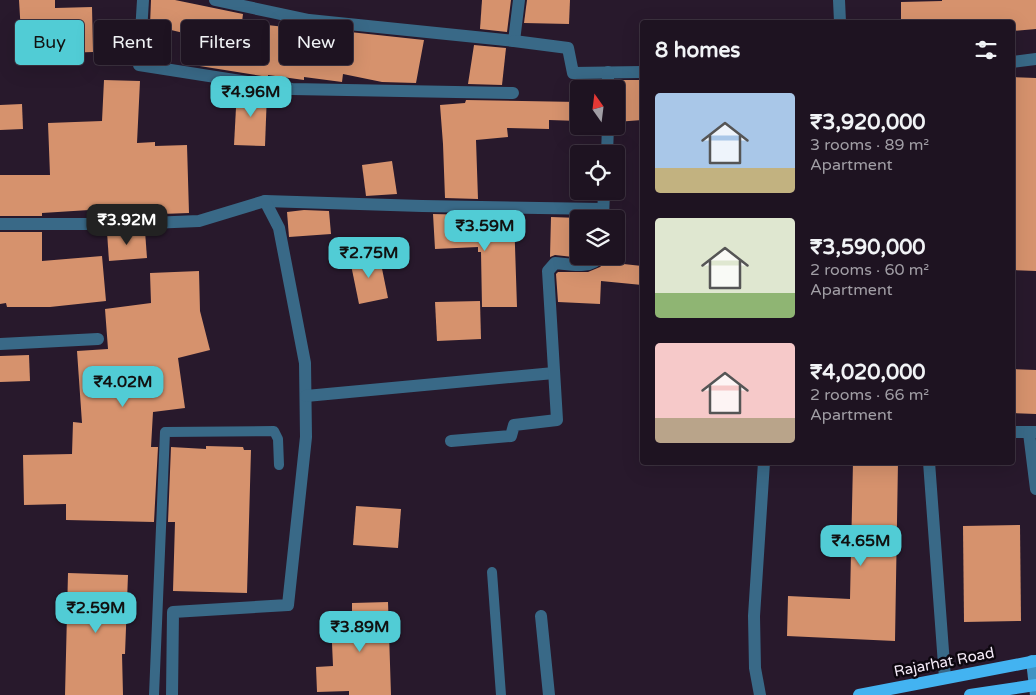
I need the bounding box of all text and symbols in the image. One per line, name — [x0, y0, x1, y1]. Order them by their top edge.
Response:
chip: Buy — [15, 20, 84, 65]
chip: Rent — [94, 20, 171, 65]
chip: Filters — [181, 20, 269, 65]
chip: New — [279, 20, 353, 65]
icon: filters — [972, 36, 1000, 64]
text: 8 homes — [655, 38, 740, 63]
pin: ₹4.96M — [210, 76, 292, 118]
north arrow — [570, 80, 625, 135]
map controls — [570, 80, 625, 265]
text: ₹4.96M — [221, 82, 281, 102]
text: ₹3,920,000 — [810, 110, 926, 135]
icon: home — [695, 113, 755, 173]
text: 3 rooms · 89 m² — [810, 135, 929, 155]
button: locate — [570, 145, 625, 200]
text: Apartment — [810, 155, 893, 175]
pin: ₹3.92M — [86, 204, 168, 246]
text: ₹3.92M — [97, 210, 157, 230]
pin: ₹3.59M — [444, 210, 526, 252]
button: layers — [570, 210, 625, 265]
text: ₹3.59M — [455, 216, 515, 236]
text: ₹3,590,000 — [810, 235, 926, 260]
pin: ₹2.75M — [328, 236, 410, 279]
icon: home — [695, 238, 755, 298]
text: ₹2.75M — [340, 243, 398, 263]
text: 2 rooms · 60 m² — [810, 260, 929, 280]
text: Apartment — [810, 280, 893, 300]
text: ₹4,020,000 — [810, 360, 926, 385]
icon: home — [695, 363, 755, 423]
pin: ₹4.02M — [82, 366, 164, 408]
text: ₹4.02M — [93, 372, 153, 392]
text: 2 rooms · 66 m² — [810, 385, 929, 405]
text: Apartment — [810, 405, 893, 425]
pin: ₹4.65M — [820, 524, 902, 567]
text: ₹4.65M — [831, 531, 891, 551]
pin: ₹2.59M — [55, 592, 137, 634]
text: ₹2.59M — [66, 598, 126, 618]
pin: ₹3.89M — [319, 610, 401, 653]
text: ₹3.89M — [330, 617, 390, 637]
street label: Rajarhat Road — [892, 643, 996, 681]

